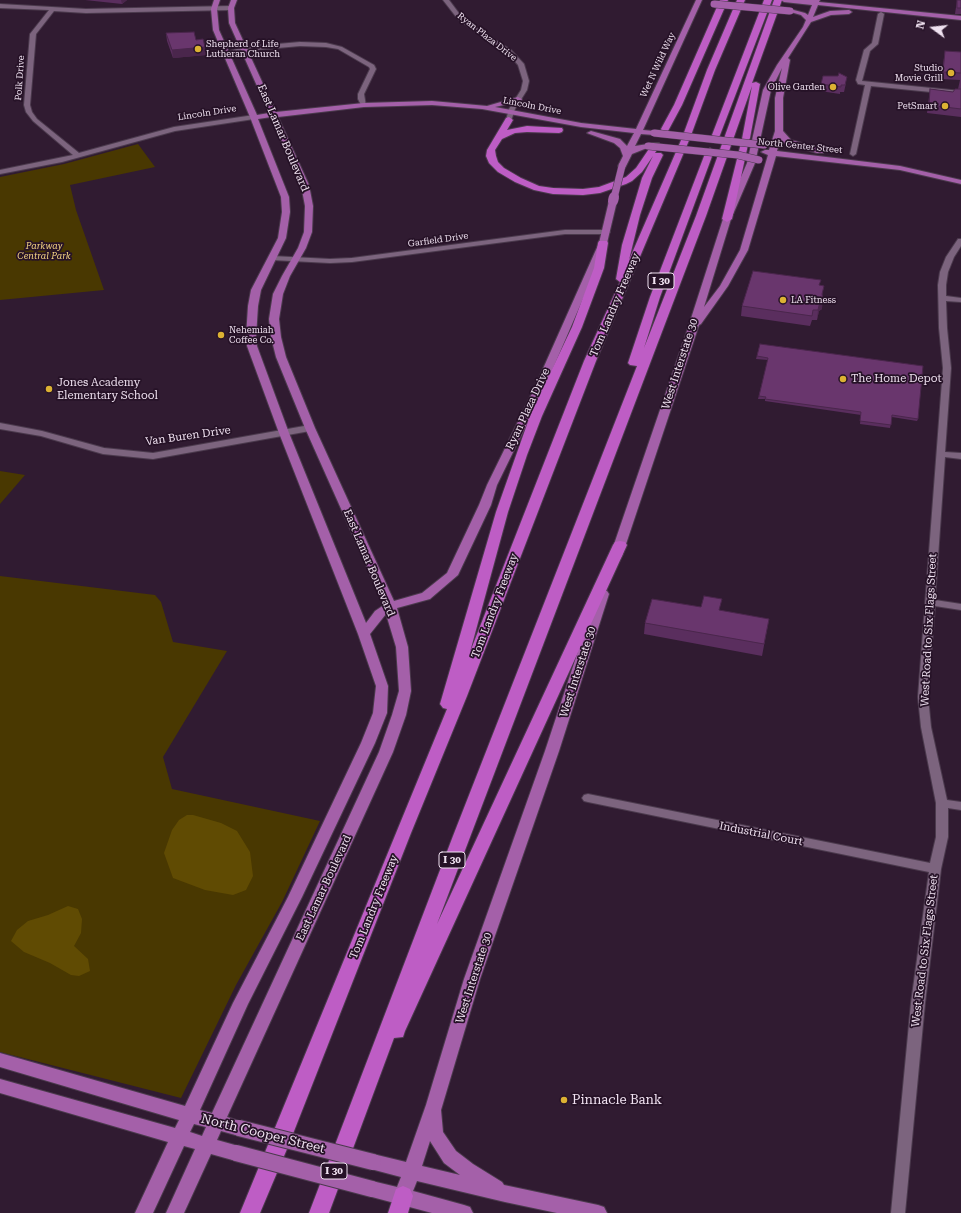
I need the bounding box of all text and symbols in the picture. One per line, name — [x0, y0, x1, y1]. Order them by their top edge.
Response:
north arrow — [913, 8, 953, 48]
street label: Ryan Plaza Drive — [455, 10, 519, 64]
text: N — [914, 19, 928, 31]
street label: Wet N Wild Way — [638, 31, 678, 99]
place label: Shepherd of Life Lutheran Church — [206, 39, 280, 60]
marker: Shepherd of Life Lutheran Church — [193, 44, 203, 54]
street label: Polk Drive — [13, 55, 27, 101]
place label: Studio Movie Grill — [895, 63, 943, 84]
marker: Studio Movie Grill — [946, 68, 956, 78]
street label: East Lamar Boulevard — [254, 82, 312, 194]
place label: Olive Garden — [768, 82, 825, 92]
marker: Olive Garden — [828, 82, 838, 92]
street label: Lincoln Drive — [502, 95, 562, 117]
place label: PetSmart — [897, 101, 937, 111]
marker: PetSmart — [940, 101, 950, 111]
street label: Lincoln Drive — [177, 103, 237, 123]
street label: North Center Street — [757, 136, 843, 156]
street label: Garfield Drive — [407, 230, 469, 250]
park label: Parkway Central Park — [17, 241, 71, 262]
street label: Tom Landry Freeway — [587, 251, 643, 359]
road number: I 30 — [648, 273, 674, 289]
marker: LA Fitness — [778, 295, 788, 305]
place label: LA Fitness — [791, 295, 836, 305]
street label: West Interstate 30 — [659, 317, 701, 411]
place label: Nehemiah Coffee Co. — [229, 325, 274, 346]
marker: Nehemiah Coffee Co. — [216, 330, 226, 340]
street label: Ryan Plaza Drive — [503, 366, 553, 452]
place label: The Home Depot — [851, 372, 942, 386]
marker: The Home Depot — [838, 374, 848, 384]
place label: Jones Academy Elementary School — [57, 376, 158, 402]
marker: Jones Academy Elementary School — [44, 384, 54, 394]
street label: Van Buren Drive — [145, 423, 231, 449]
street label: East Lamar Boulevard — [340, 507, 398, 619]
street label: Tom Landry Freeway — [469, 552, 521, 660]
street label: West Road to Six Flags Street — [918, 553, 940, 707]
street label: West Interstate 30 — [557, 625, 599, 719]
street label: Industrial Court — [718, 819, 804, 849]
street label: East Lamar Boulevard — [294, 833, 354, 943]
road number: I 30 — [439, 852, 465, 868]
street label: Tom Landry Freeway — [347, 853, 401, 961]
street label: West Road to Six Flags Street — [909, 874, 941, 1028]
street label: West Interstate 30 — [453, 931, 495, 1025]
place label: Pinnacle Bank — [572, 1092, 662, 1108]
marker: Pinnacle Bank — [559, 1095, 569, 1105]
street label: North Cooper Street — [199, 1111, 327, 1157]
road number: I 30 — [321, 1163, 347, 1179]

